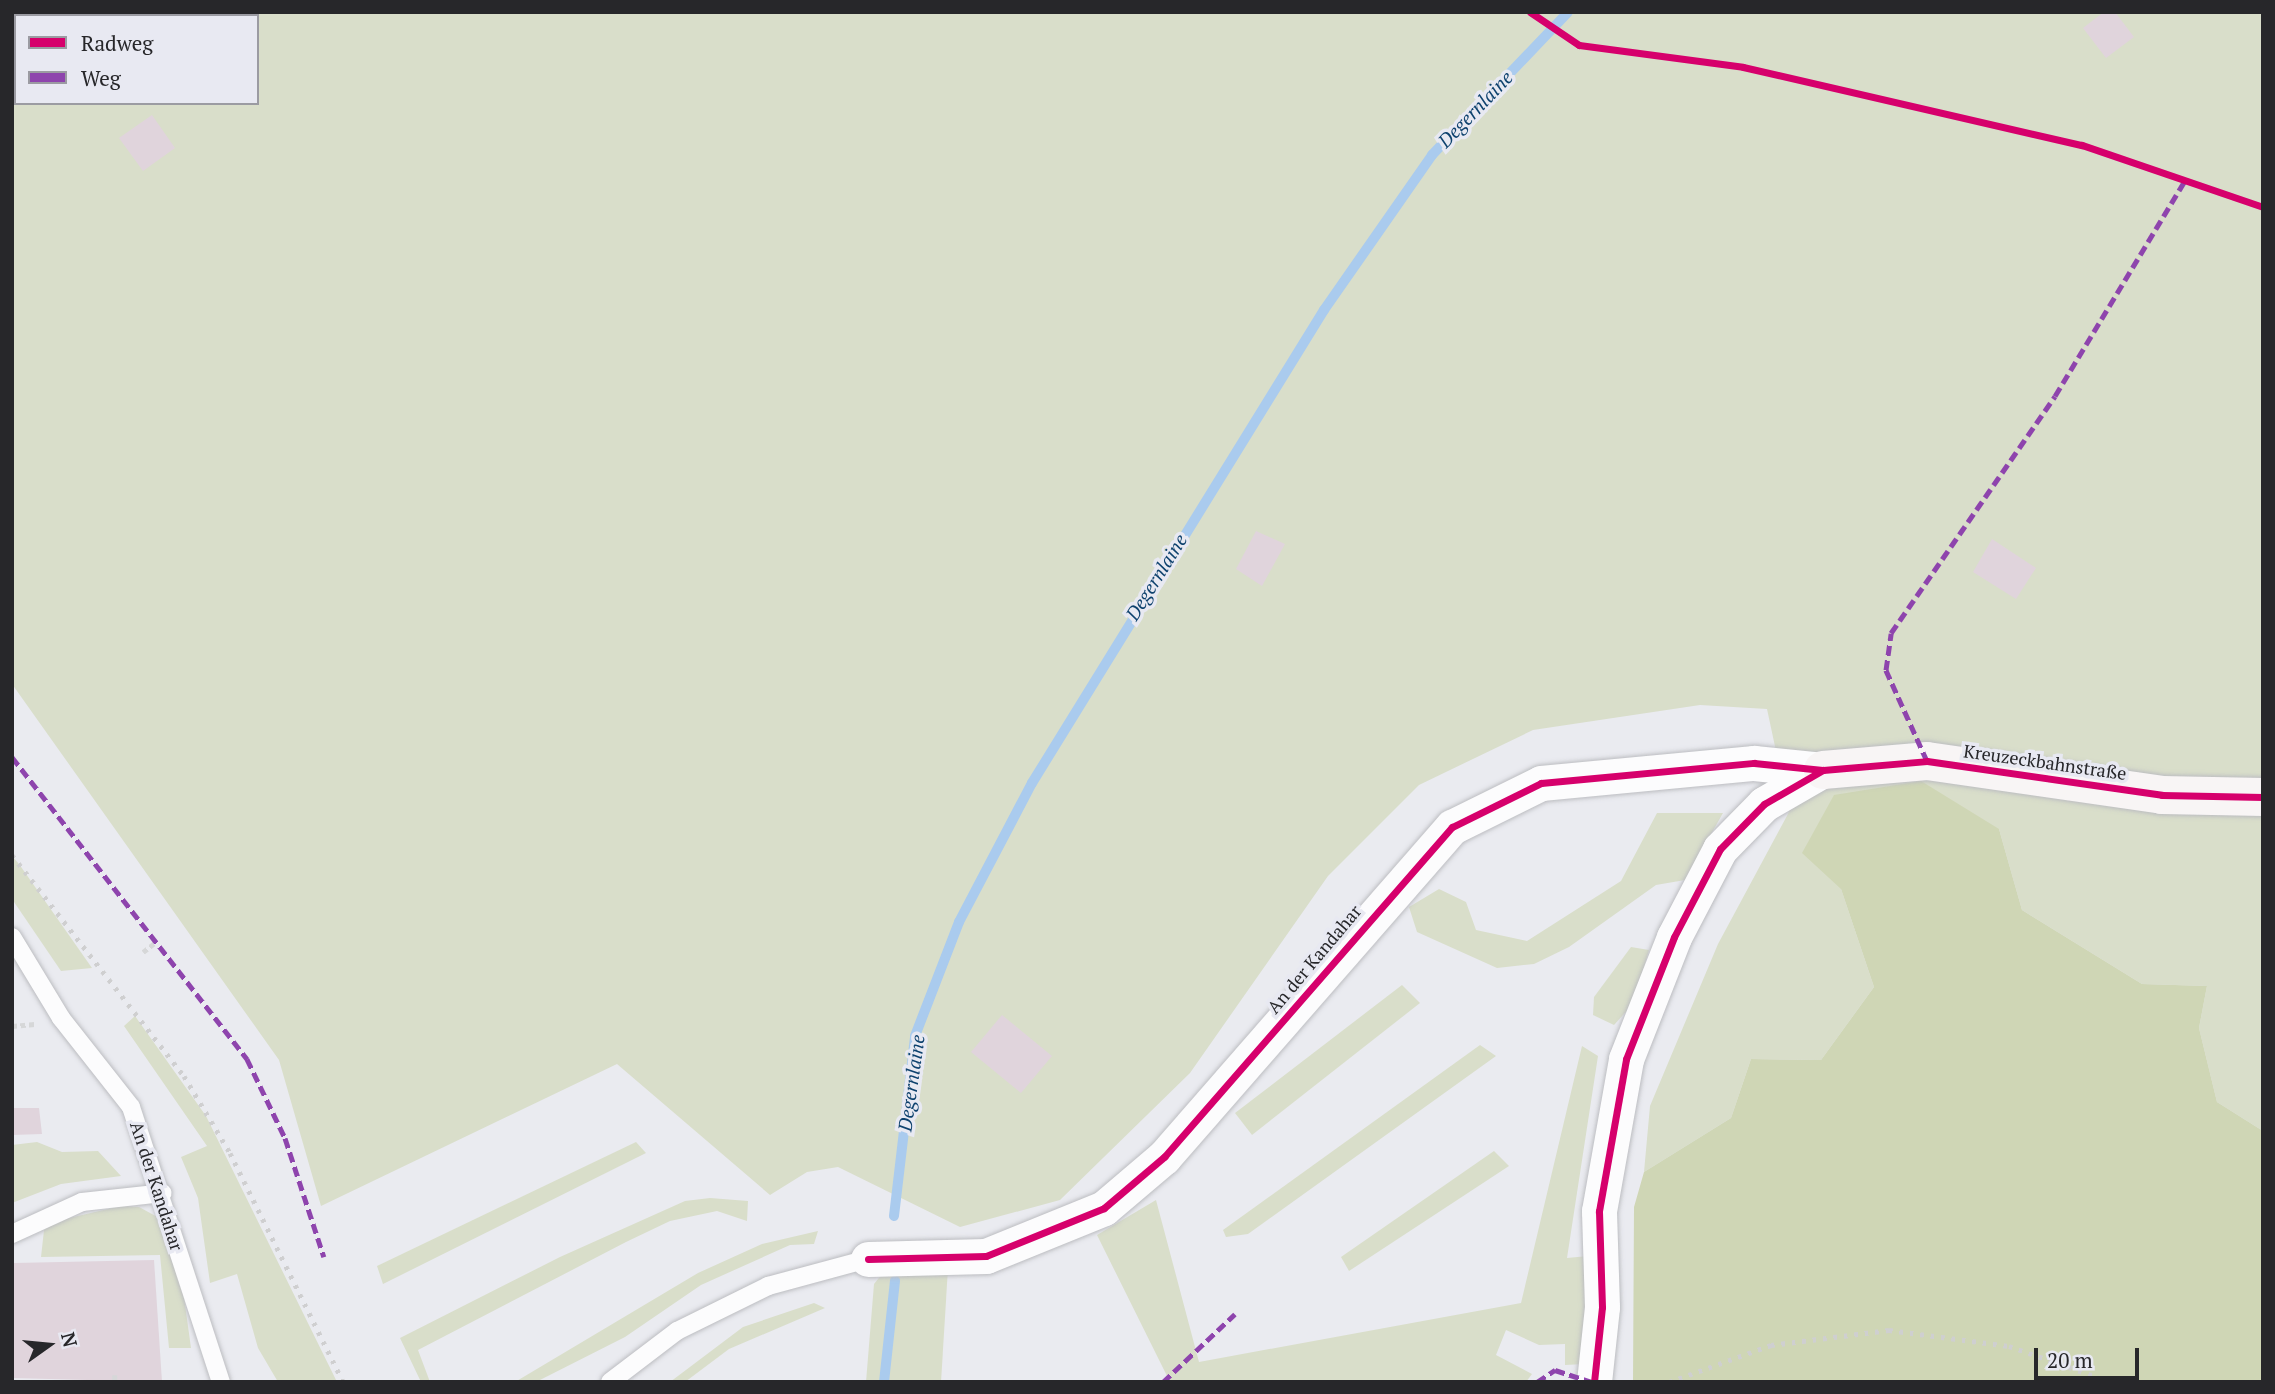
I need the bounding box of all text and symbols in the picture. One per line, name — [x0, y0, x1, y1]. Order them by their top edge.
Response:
legend — [14, 14, 259, 105]
text: Radweg — [81, 29, 153, 57]
text: Weg — [81, 64, 121, 92]
water label: Degernlaine — [1433, 66, 1517, 152]
water label: Degernlaine — [1121, 530, 1191, 624]
street label: Kreuzeckbahnstraße — [1962, 740, 2128, 784]
street label: An der Kandahar — [1262, 900, 1366, 1018]
water label: Degernlaine — [893, 1033, 929, 1133]
street label: An der Kandahar — [126, 1119, 188, 1253]
north arrow — [14, 1310, 84, 1380]
text: N — [56, 1329, 84, 1350]
scale bar — [2037, 1334, 2142, 1378]
text: 20 m — [2047, 1346, 2093, 1374]

